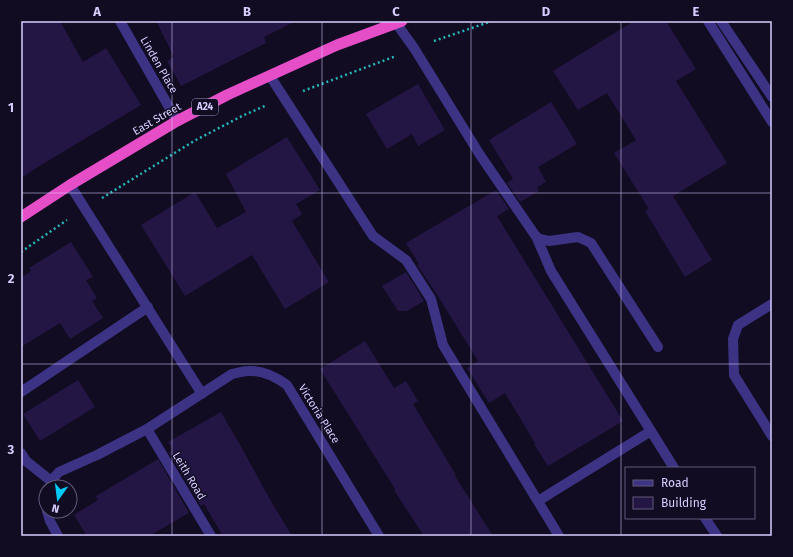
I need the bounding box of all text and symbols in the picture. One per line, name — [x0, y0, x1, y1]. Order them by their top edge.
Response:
text: A — [92, 4, 101, 19]
text: B — [243, 4, 251, 19]
text: C — [392, 4, 400, 19]
text: D — [542, 4, 551, 19]
text: E — [693, 4, 700, 19]
street label: Linden Place — [138, 34, 180, 96]
road number: A24 — [192, 99, 218, 115]
text: 1 — [8, 100, 14, 115]
street label: East Street — [131, 100, 183, 138]
text: 2 — [8, 271, 15, 286]
street label: Victoria Place — [296, 382, 342, 446]
text: 3 — [7, 442, 15, 457]
street label: Leith Road — [170, 450, 208, 502]
legend — [625, 467, 755, 519]
text: Road — [661, 476, 689, 490]
north arrow — [38, 479, 78, 519]
text: Building — [661, 496, 707, 510]
text: N — [51, 501, 61, 515]

